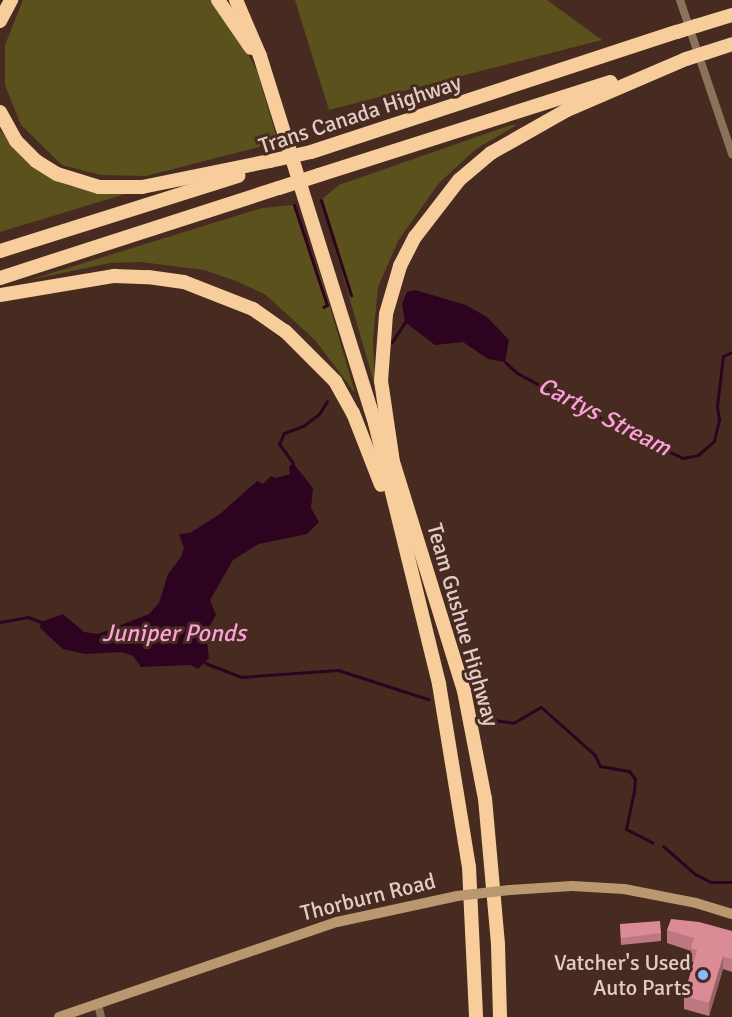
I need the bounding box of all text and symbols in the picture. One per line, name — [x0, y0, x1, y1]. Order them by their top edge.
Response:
street label: Trans Canada Highway — [255, 69, 465, 159]
water label: Cartys Stream — [533, 371, 675, 463]
street label: Team Gushue Highway — [421, 520, 505, 730]
water label: Juniper Ponds — [102, 620, 246, 648]
street label: Thorburn Road — [298, 867, 438, 927]
place label: Vatcher's Used Auto Parts — [554, 949, 691, 1000]
marker: Vatcher's Used Auto Parts — [696, 968, 710, 982]

